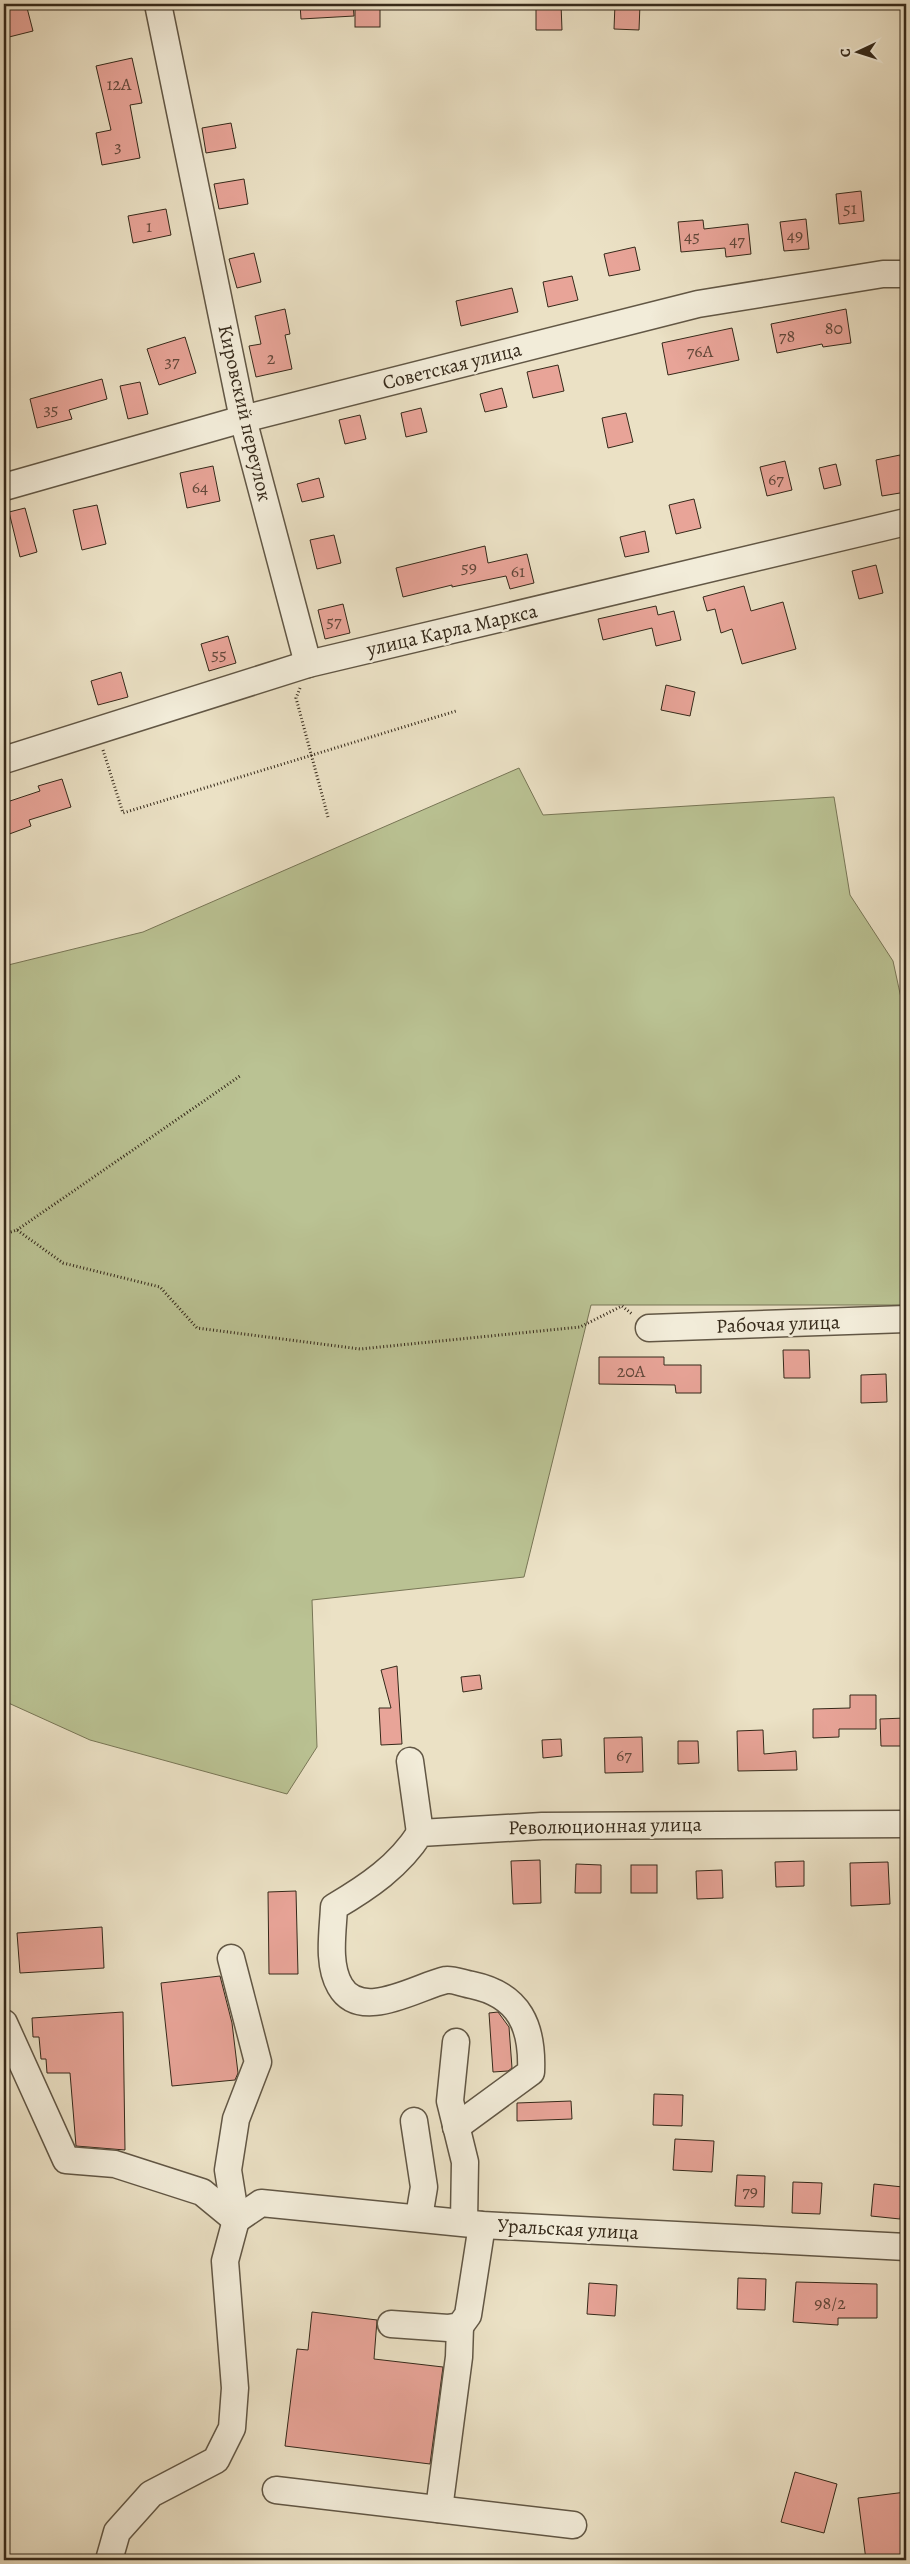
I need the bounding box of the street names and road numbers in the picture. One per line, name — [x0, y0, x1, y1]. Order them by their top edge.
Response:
street label: Кировский переулок — [212, 322, 278, 504]
street label: Советская улица — [380, 336, 525, 396]
street label: улица Карла Маркса — [363, 597, 541, 663]
street label: Рабочая улица — [716, 1308, 841, 1340]
street label: Революционная улица — [508, 1811, 703, 1841]
street label: Уральская улица — [497, 2212, 640, 2246]

